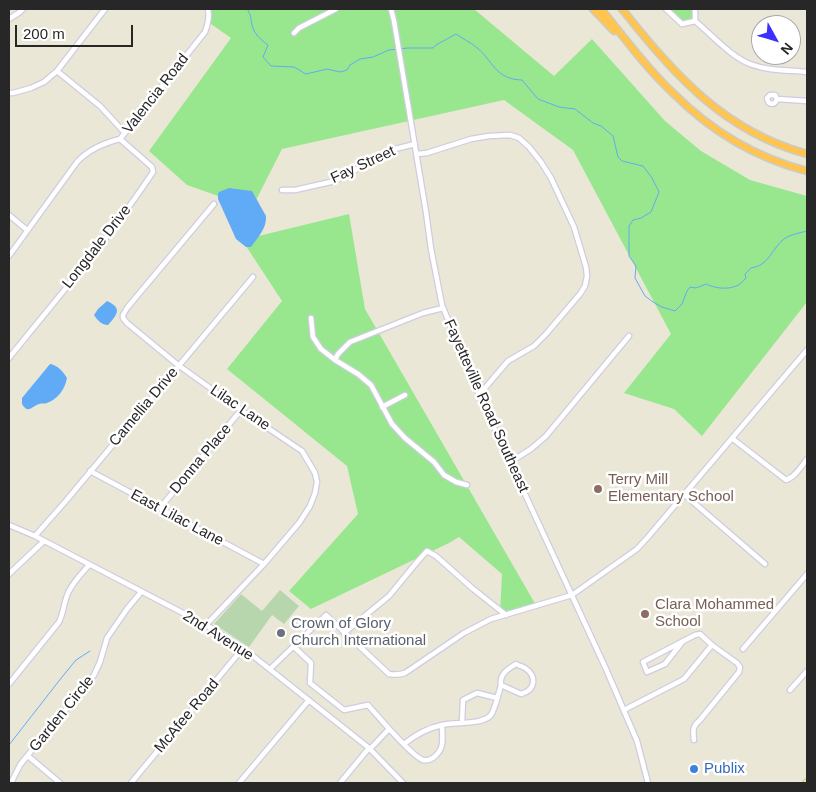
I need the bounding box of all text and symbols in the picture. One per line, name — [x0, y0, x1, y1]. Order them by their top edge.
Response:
scale bar — [18, 15, 135, 47]
north arrow — [751, 15, 801, 65]
text: 200 m — [23, 25, 65, 42]
text: N — [777, 40, 796, 58]
street label: Valencia Road — [119, 50, 193, 138]
street label: Fay Street — [328, 142, 398, 188]
street label: Longdale Drive — [59, 202, 135, 292]
street label: Fayetteville Road Southeast — [440, 317, 532, 495]
street label: Camellia Drive — [106, 364, 182, 450]
street label: Lilac Lane — [207, 381, 273, 435]
street label: Donna Place — [167, 420, 235, 498]
place label: Terry Mill Elementary School — [608, 471, 734, 506]
marker: Terry Mill Elementary School — [592, 483, 604, 495]
street label: East Lilac Lane — [127, 486, 227, 550]
place label: Clara Mohammed School — [655, 596, 774, 631]
street label: 2nd Avenue — [179, 607, 257, 665]
marker: Clara Mohammed School — [639, 608, 651, 620]
place label: Crown of Glory Church International — [291, 615, 426, 650]
marker: Crown of Glory Church International — [275, 627, 287, 639]
street label: Garden Circle — [26, 672, 98, 756]
street label: McAfee Road — [151, 675, 223, 757]
place label: Publix — [704, 760, 745, 778]
marker: Publix — [688, 763, 700, 775]

